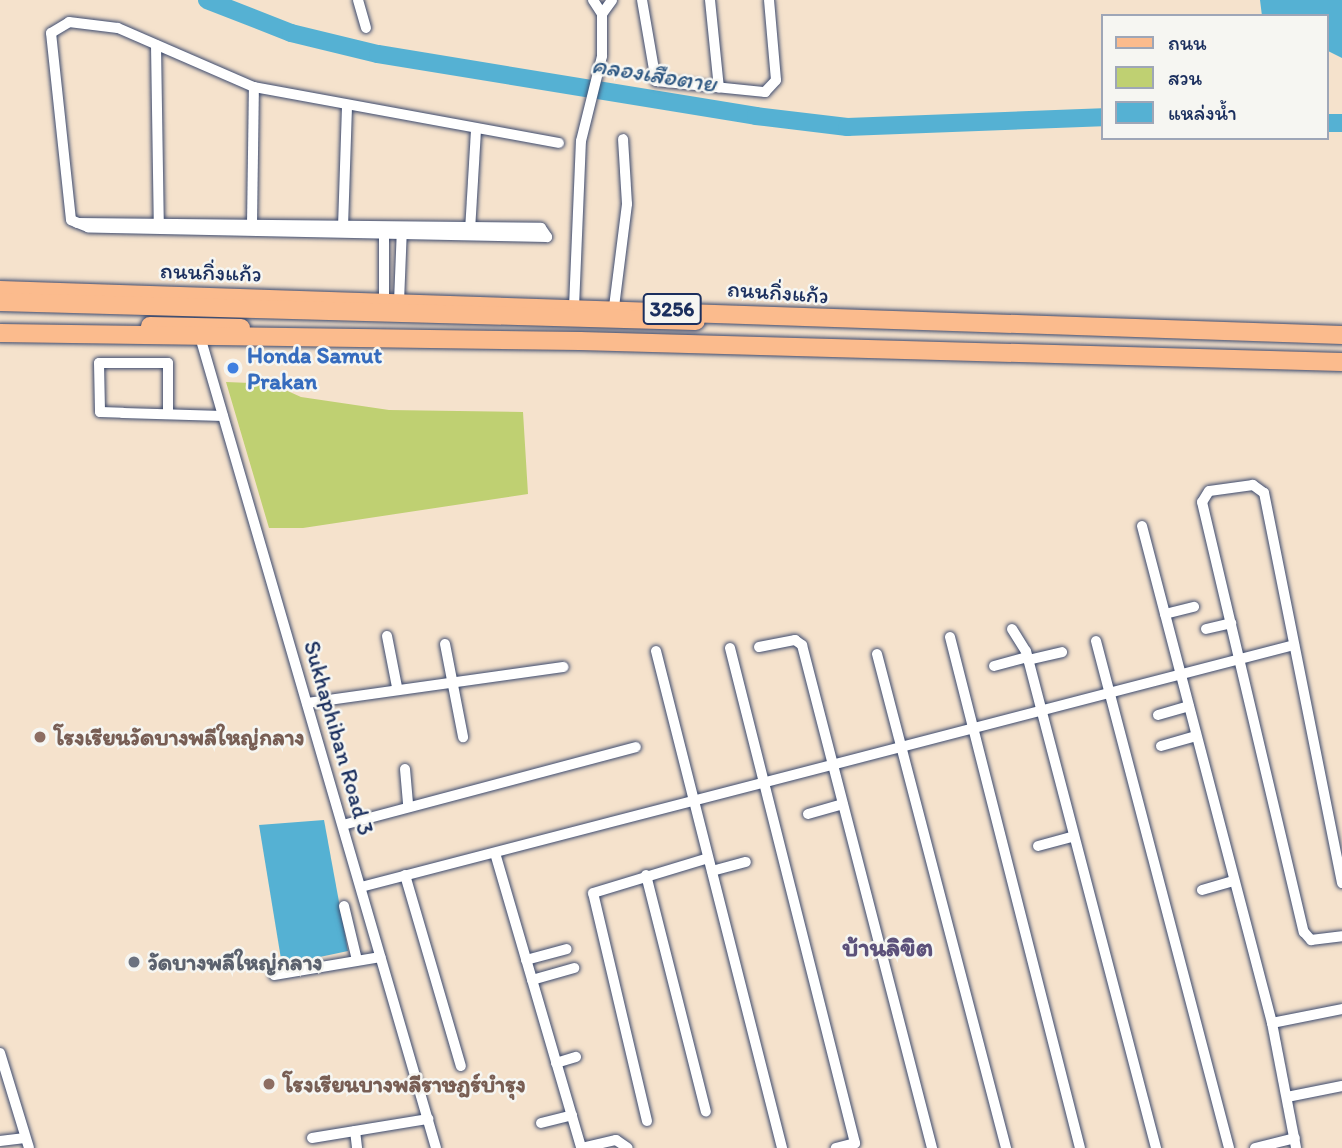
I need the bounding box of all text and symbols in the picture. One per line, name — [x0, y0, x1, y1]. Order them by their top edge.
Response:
legend — [1100, 14, 1328, 140]
text: ถนน — [1168, 30, 1207, 55]
water label: คลองเสือตาย — [590, 50, 718, 98]
text: สวน — [1168, 65, 1202, 90]
text: แหล่งน้ำ — [1168, 100, 1237, 125]
street label: ถนนกิ่งแก้ว — [160, 256, 262, 288]
street label: ถนนกิ่งแก้ว — [726, 275, 830, 309]
road number: 3256 — [642, 292, 702, 326]
place label: Honda Samut Prakan — [247, 341, 382, 395]
marker: Honda Samut Prakan — [225, 360, 241, 376]
street label: Sukhaphiban Road 3 — [298, 638, 380, 838]
place label: โรงเรียนวัดบางพลีใหญ่กลาง — [54, 723, 305, 751]
marker: โรงเรียนวัดบางพลีใหญ่กลาง — [32, 729, 48, 745]
district label: บ้านลิขิต — [843, 932, 933, 964]
place label: วัดบางพลีใหญ่กลาง — [148, 948, 323, 976]
marker: วัดบางพลีใหญ่กลาง — [126, 954, 142, 970]
place label: โรงเรียนบางพลีราษฎร์บำรุง — [283, 1070, 526, 1098]
marker: โรงเรียนบางพลีราษฎร์บำรุง — [261, 1076, 277, 1092]

